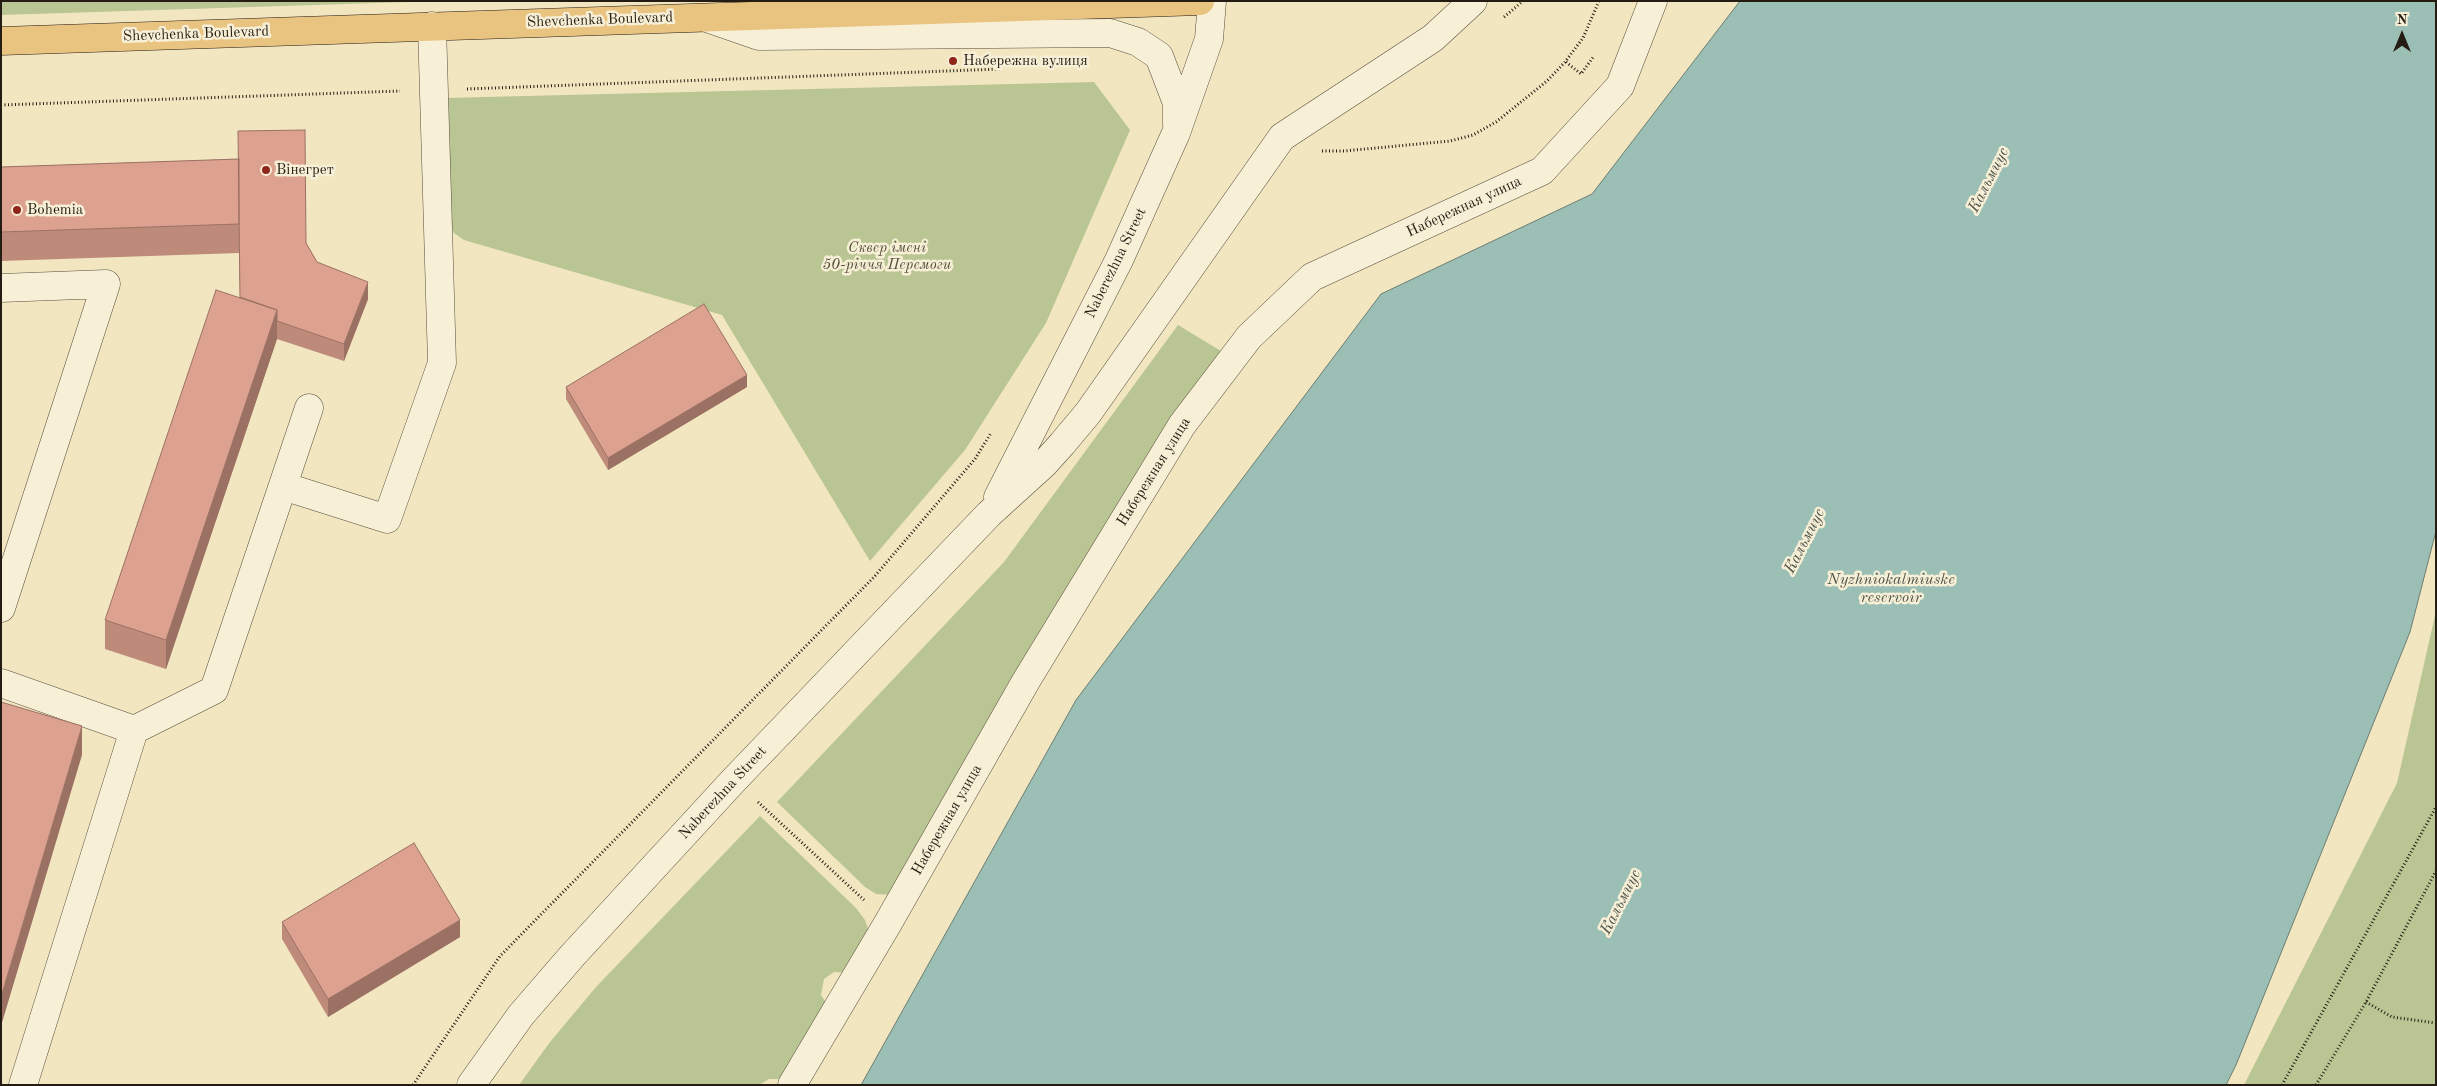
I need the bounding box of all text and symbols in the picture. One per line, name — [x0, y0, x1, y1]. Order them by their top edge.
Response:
street label: Shevchenka Boulevard — [527, 8, 673, 32]
north arrow — [2377, 10, 2427, 60]
text: N — [2397, 13, 2407, 27]
street label: Shevchenka Boulevard — [123, 22, 269, 46]
place label: Набережна вулиця — [963, 52, 1088, 70]
marker: Набережна вулиця — [947, 55, 959, 67]
water label: Кальмиус — [1964, 144, 2014, 216]
place label: Вінегрет — [276, 161, 334, 179]
marker: Вінегрет — [260, 164, 272, 176]
street label: Набережная улица — [1404, 172, 1524, 242]
place label: Bohemia — [27, 201, 83, 219]
marker: Bohemia — [11, 204, 23, 216]
street label: Naberezhna Street — [1081, 205, 1151, 321]
park label: Сквер імені 50-річчя Перемоги — [823, 239, 951, 274]
street label: Набережная улица — [1113, 414, 1195, 530]
water label: Кальмиус — [1780, 505, 1830, 577]
water label: Nyzhniokalmiuske reservoir — [1827, 570, 1955, 608]
street label: Naberezhna Street — [675, 743, 771, 843]
street label: Набережная улица — [908, 761, 986, 879]
water label: Кальмиус — [1596, 866, 1646, 938]

